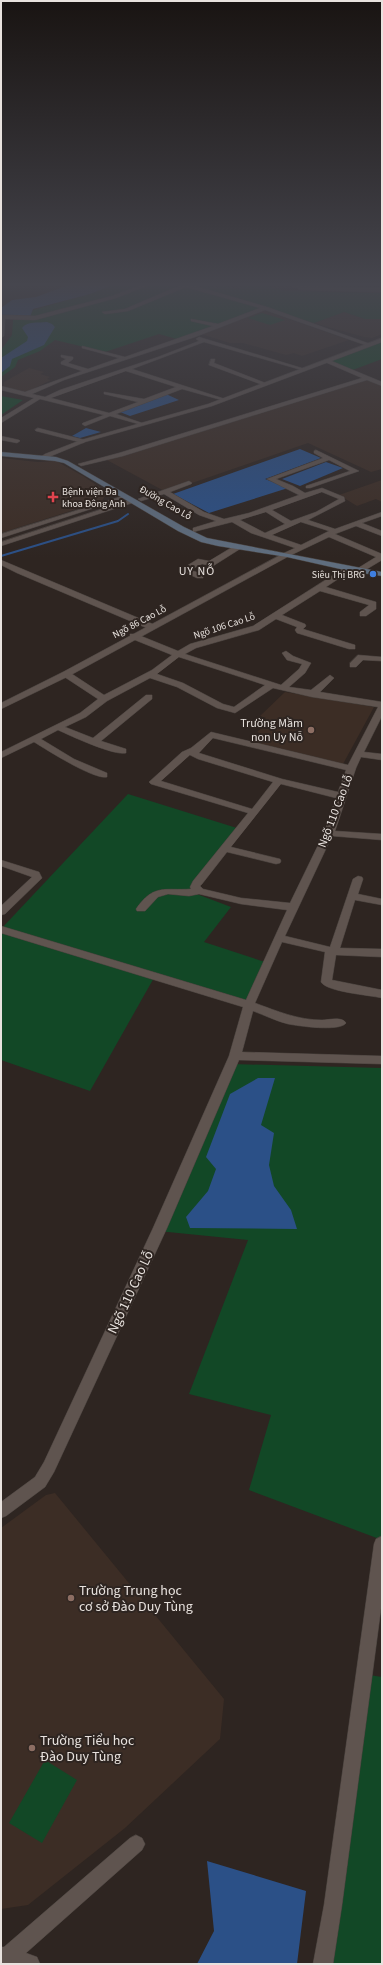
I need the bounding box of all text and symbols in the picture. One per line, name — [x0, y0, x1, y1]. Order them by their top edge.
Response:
street label: Đường Cao Lỗ — [137, 482, 194, 523]
place label: Bệnh viện Đa khoa Đông Anh — [62, 485, 125, 511]
marker: Bệnh viện Đa khoa Đông Anh — [47, 491, 59, 503]
district label: UY NỖ — [179, 563, 215, 580]
place label: Siêu Thị BRG — [312, 568, 365, 582]
marker: Siêu Thị BRG — [368, 569, 378, 579]
street label: Ngõ 86 Cao Lỗ — [110, 602, 169, 642]
street label: Ngõ 106 Cao Lỗ — [192, 609, 257, 643]
place label: Trường Mầm non Uy Nỗ — [240, 715, 303, 746]
marker: Trường Mầm non Uy Nỗ — [306, 725, 316, 735]
street label: Ngõ 110 Cao Lỗ — [314, 772, 357, 850]
street label: Ngõ 110 Cao Lỗ — [103, 1248, 159, 1337]
place label: Trường Trung học cơ sở Đào Duy Tùng — [79, 1581, 193, 1617]
marker: Trường Trung học cơ sở Đào Duy Tùng — [66, 1593, 76, 1603]
place label: Trường Tiểu học Đào Duy Tùng — [40, 1731, 135, 1767]
marker: Trường Tiểu học Đào Duy Tùng — [27, 1743, 37, 1753]

